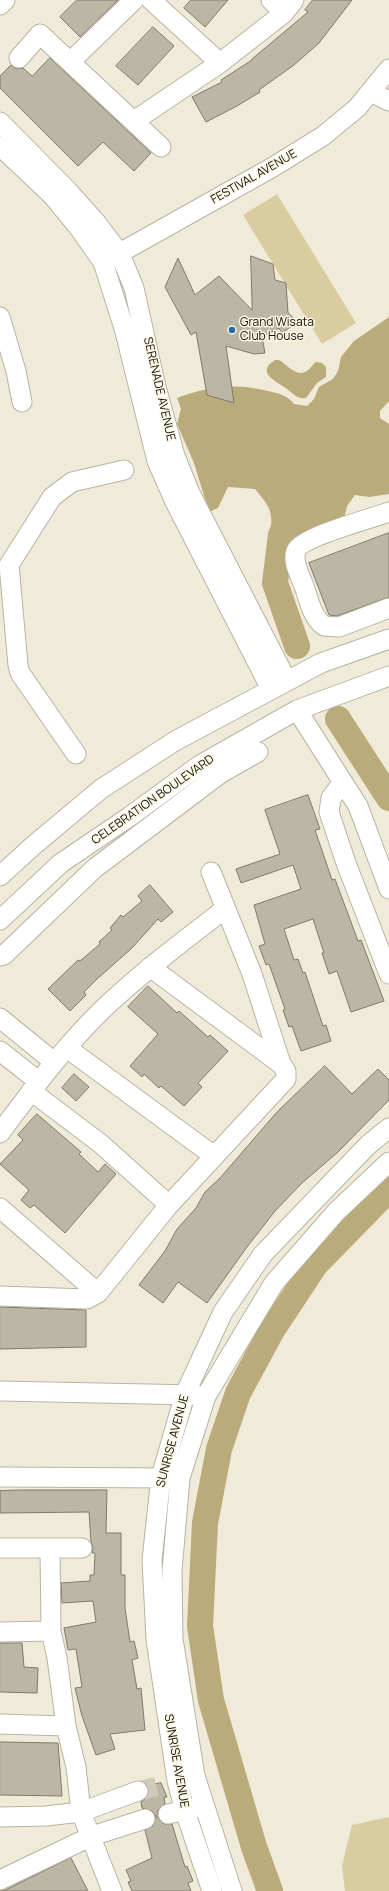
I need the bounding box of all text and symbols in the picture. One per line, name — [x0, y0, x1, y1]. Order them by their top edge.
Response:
street label: FESTIVAL AVENUE — [208, 147, 300, 207]
place label: Grand Wisata Club House — [240, 316, 314, 344]
marker: Grand Wisata Club House — [227, 325, 237, 335]
street label: SERENADE AVENUE — [140, 336, 178, 442]
street label: CELEBRATION BOULEVARD — [89, 752, 217, 848]
street label: SUNRISE AVENUE — [154, 1393, 192, 1489]
street label: SUNRISE AVENUE — [161, 1713, 191, 1809]

